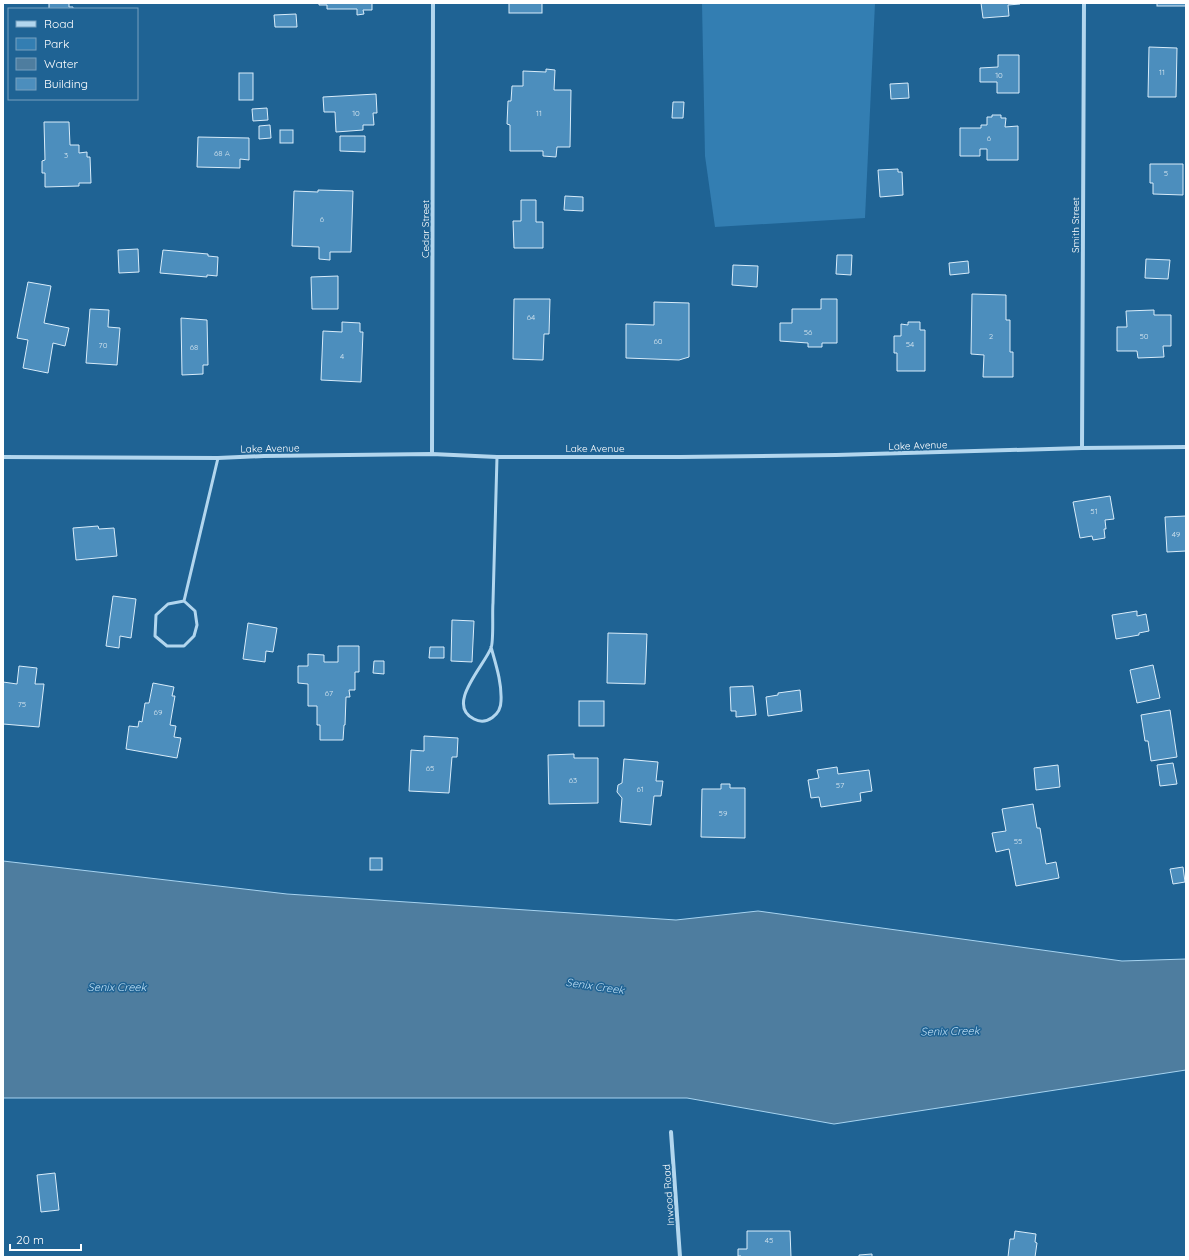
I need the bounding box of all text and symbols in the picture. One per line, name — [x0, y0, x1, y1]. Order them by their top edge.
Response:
legend — [8, 8, 138, 100]
text: Road — [44, 16, 74, 31]
text: Park — [44, 36, 69, 51]
text: Water — [44, 56, 79, 71]
house number: 11 — [1159, 67, 1165, 77]
house number: 10 — [995, 70, 1003, 80]
text: Building — [44, 76, 88, 91]
house number: 10 — [352, 108, 360, 118]
house number: 11 — [536, 108, 542, 118]
house number: 6 — [987, 133, 992, 143]
house number: 68 A — [214, 148, 230, 158]
house number: 3 — [64, 150, 68, 160]
house number: 5 — [1164, 168, 1168, 178]
street label: Smith Street — [1069, 196, 1082, 253]
street label: Cedar Street — [419, 199, 432, 258]
house number: 6 — [320, 214, 325, 224]
house number: 64 — [527, 312, 535, 322]
house number: 56 — [804, 327, 813, 337]
house number: 2 — [989, 331, 994, 341]
house number: 50 — [1139, 331, 1149, 341]
house number: 60 — [653, 336, 663, 346]
house number: 54 — [906, 339, 914, 349]
house number: 70 — [99, 340, 108, 350]
house number: 68 — [190, 342, 198, 352]
house number: 4 — [340, 351, 344, 361]
street label: Lake Avenue — [888, 438, 948, 453]
street label: Lake Avenue — [240, 441, 300, 456]
street label: Lake Avenue — [565, 442, 625, 455]
house number: 51 — [1090, 506, 1098, 516]
house number: 49 — [1172, 529, 1181, 539]
house number: 67 — [325, 688, 333, 698]
house number: 75 — [18, 699, 26, 709]
house number: 69 — [154, 707, 163, 717]
house number: 65 — [426, 763, 434, 773]
house number: 63 — [569, 775, 577, 785]
house number: 57 — [836, 780, 844, 790]
house number: 61 — [636, 784, 644, 794]
house number: 59 — [719, 808, 728, 818]
house number: 55 — [1014, 836, 1022, 846]
water label: Senix Creek — [565, 975, 626, 997]
water label: Senix Creek — [88, 980, 148, 994]
water label: Senix Creek — [920, 1023, 981, 1039]
street label: Inwood Road — [660, 1164, 677, 1226]
scale bar — [10, 1226, 81, 1252]
text: 20 m — [16, 1232, 44, 1247]
house number: 45 — [765, 1235, 773, 1245]

